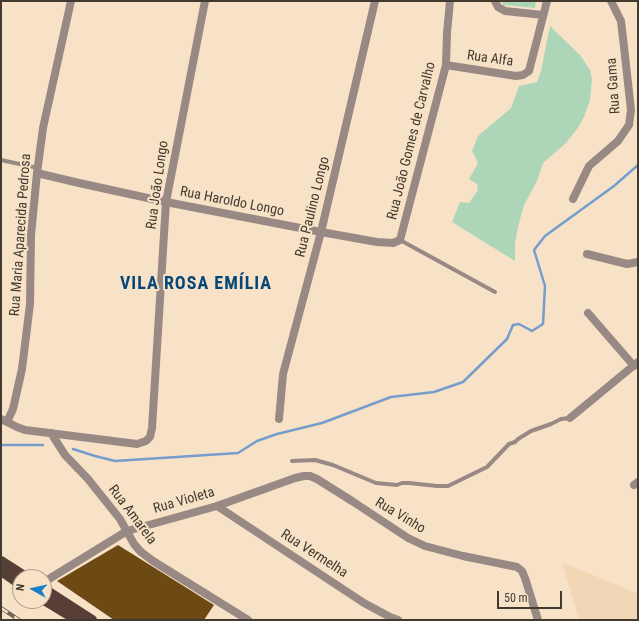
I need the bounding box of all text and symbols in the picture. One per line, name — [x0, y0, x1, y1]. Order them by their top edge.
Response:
street label: Rua Alfa — [466, 47, 514, 71]
street label: Rua Gama — [604, 57, 624, 115]
street label: Rua João Gomes de Carvalho — [384, 60, 440, 222]
street label: Rua João Longo — [143, 140, 173, 230]
street label: Rua Maria Aparecida Pedrosa — [7, 153, 35, 317]
street label: Rua Paulino Longo — [292, 155, 334, 259]
street label: Rua Haroldo Longo — [179, 184, 285, 220]
district label: VILA ROSA EMÍLIA — [120, 273, 272, 295]
street label: Rua Amarela — [104, 482, 160, 548]
street label: Rua Violeta — [151, 484, 217, 518]
street label: Rua Vinho — [372, 494, 428, 538]
street label: Rua Vermelha — [277, 526, 351, 582]
north arrow — [12, 569, 52, 609]
text: N — [14, 583, 28, 592]
scale bar — [499, 583, 564, 609]
text: 50 m — [504, 591, 528, 605]

